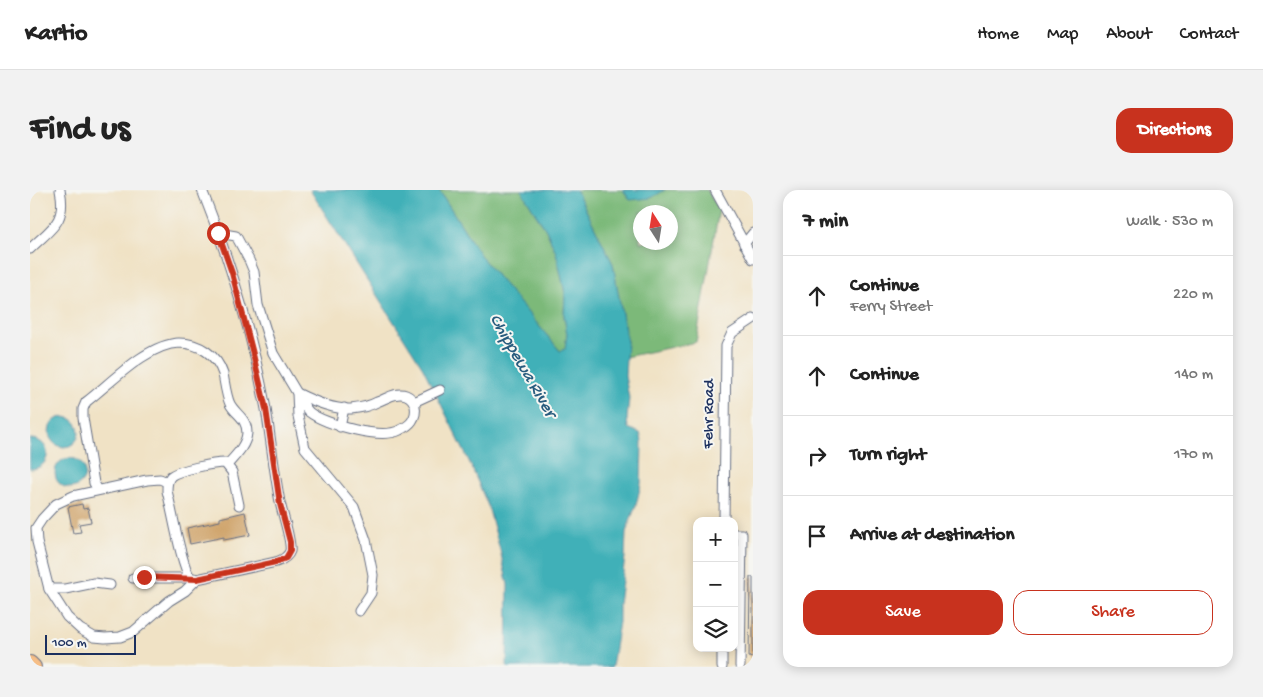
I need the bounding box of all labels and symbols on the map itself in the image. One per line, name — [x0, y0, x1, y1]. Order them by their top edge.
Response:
north arrow — [633, 205, 678, 250]
route start — [207, 222, 230, 245]
water label: Chippewa River — [484, 311, 562, 424]
street label: Fehr Road — [700, 377, 720, 450]
route end — [133, 566, 156, 589]
scale bar — [45, 632, 136, 655]

